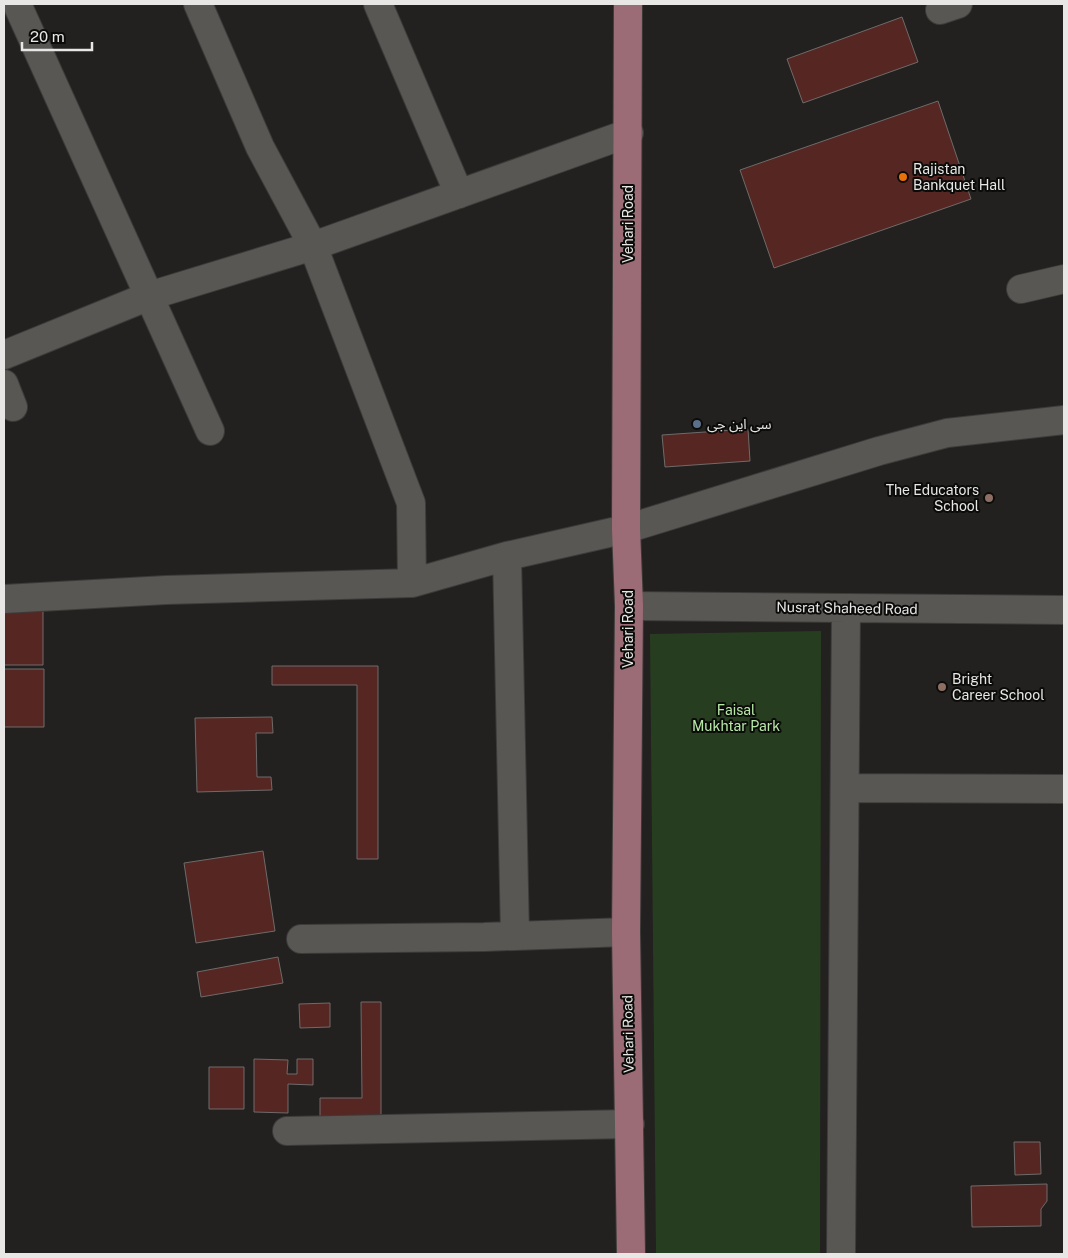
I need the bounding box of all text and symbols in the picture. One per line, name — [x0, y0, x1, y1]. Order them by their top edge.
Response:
scale bar — [22, 20, 92, 52]
text: 20 m — [30, 28, 65, 45]
place label: Rajistan Bankquet Hall — [913, 161, 1005, 193]
marker: Rajistan Bankquet Hall — [897, 171, 909, 183]
street label: Vehari Road — [620, 185, 636, 263]
place label: سی این جی — [707, 416, 771, 433]
marker: سی این جی — [691, 418, 703, 430]
place label: The Educators School — [886, 482, 979, 514]
marker: The Educators School — [983, 492, 995, 504]
street label: Vehari Road — [620, 590, 636, 668]
street label: Nusrat Shaheed Road — [776, 599, 918, 617]
place label: Bright Career School — [952, 671, 1044, 703]
marker: Bright Career School — [936, 681, 948, 693]
park label: Faisal Mukhtar Park — [692, 702, 780, 734]
street label: Vehari Road — [619, 995, 637, 1073]

